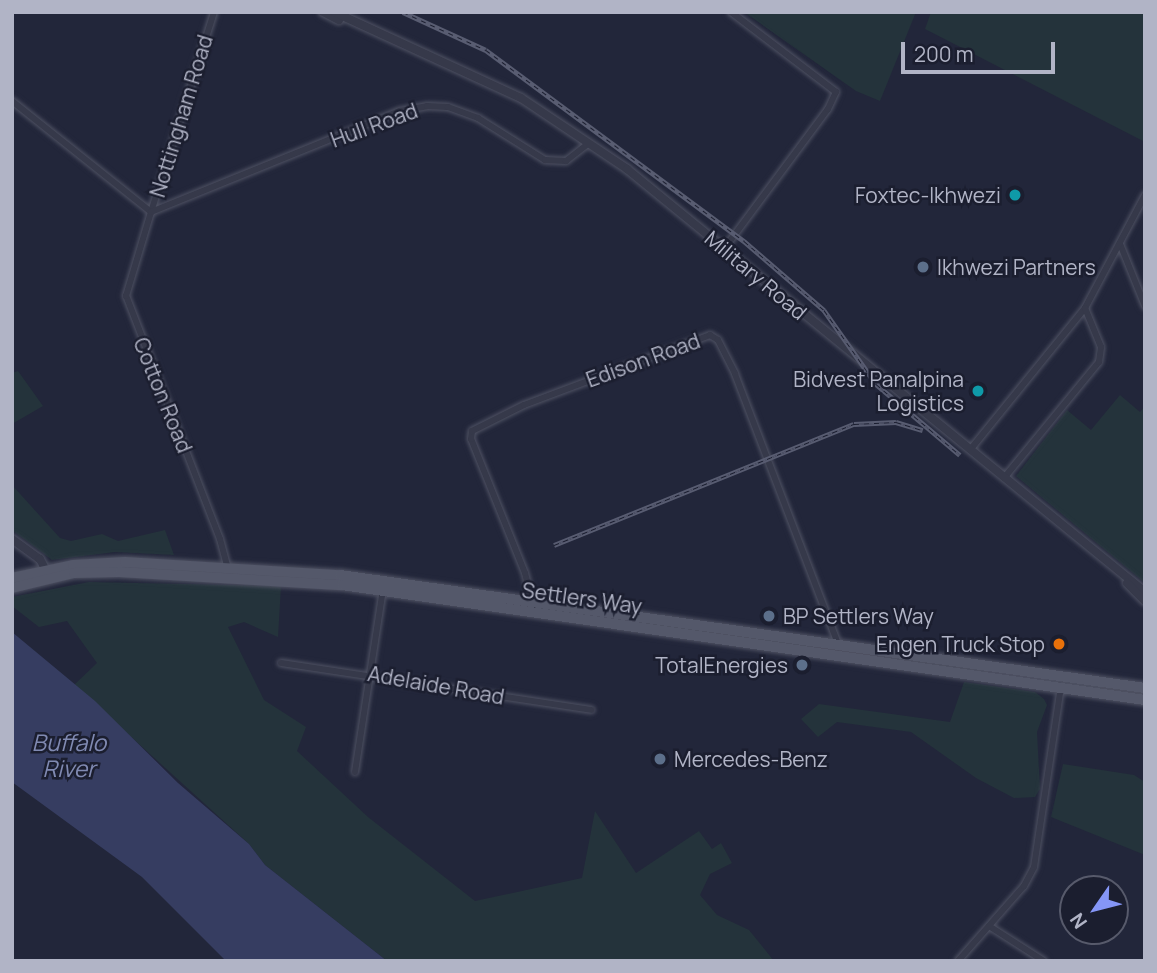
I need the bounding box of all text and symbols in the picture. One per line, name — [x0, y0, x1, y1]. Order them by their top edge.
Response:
scale bar — [905, 28, 1059, 72]
street label: Nottingham Road — [144, 32, 218, 200]
text: 200 m — [914, 40, 974, 68]
street label: Hull Road — [327, 98, 421, 152]
place label: Foxtec-Ikhwezi — [855, 182, 1001, 208]
marker: Foxtec-Ikhwezi — [1007, 187, 1023, 203]
street label: Military Road — [700, 225, 812, 325]
place label: Ikhwezi Partners — [937, 254, 1096, 280]
marker: Ikhwezi Partners — [915, 259, 931, 275]
street label: Edison Road — [583, 328, 703, 392]
street label: Cotton Road — [128, 334, 198, 456]
place label: Bidvest Panalpina Logistics — [793, 366, 964, 416]
marker: Bidvest Panalpina Logistics — [970, 383, 986, 399]
street label: Settlers Way — [520, 577, 644, 619]
place label: BP Settlers Way — [783, 603, 934, 629]
marker: BP Settlers Way — [761, 608, 777, 624]
place label: Engen Truck Stop — [876, 631, 1045, 657]
marker: Engen Truck Stop — [1051, 636, 1067, 652]
place label: TotalEnergies — [655, 652, 788, 678]
marker: TotalEnergies — [794, 657, 810, 673]
street label: Adelaide Road — [366, 661, 506, 709]
water label: Buffalo River — [32, 728, 106, 782]
place label: Mercedes-Benz — [674, 746, 828, 772]
marker: Mercedes-Benz — [652, 751, 668, 767]
north arrow — [1059, 875, 1129, 945]
text: N — [1064, 908, 1093, 934]

